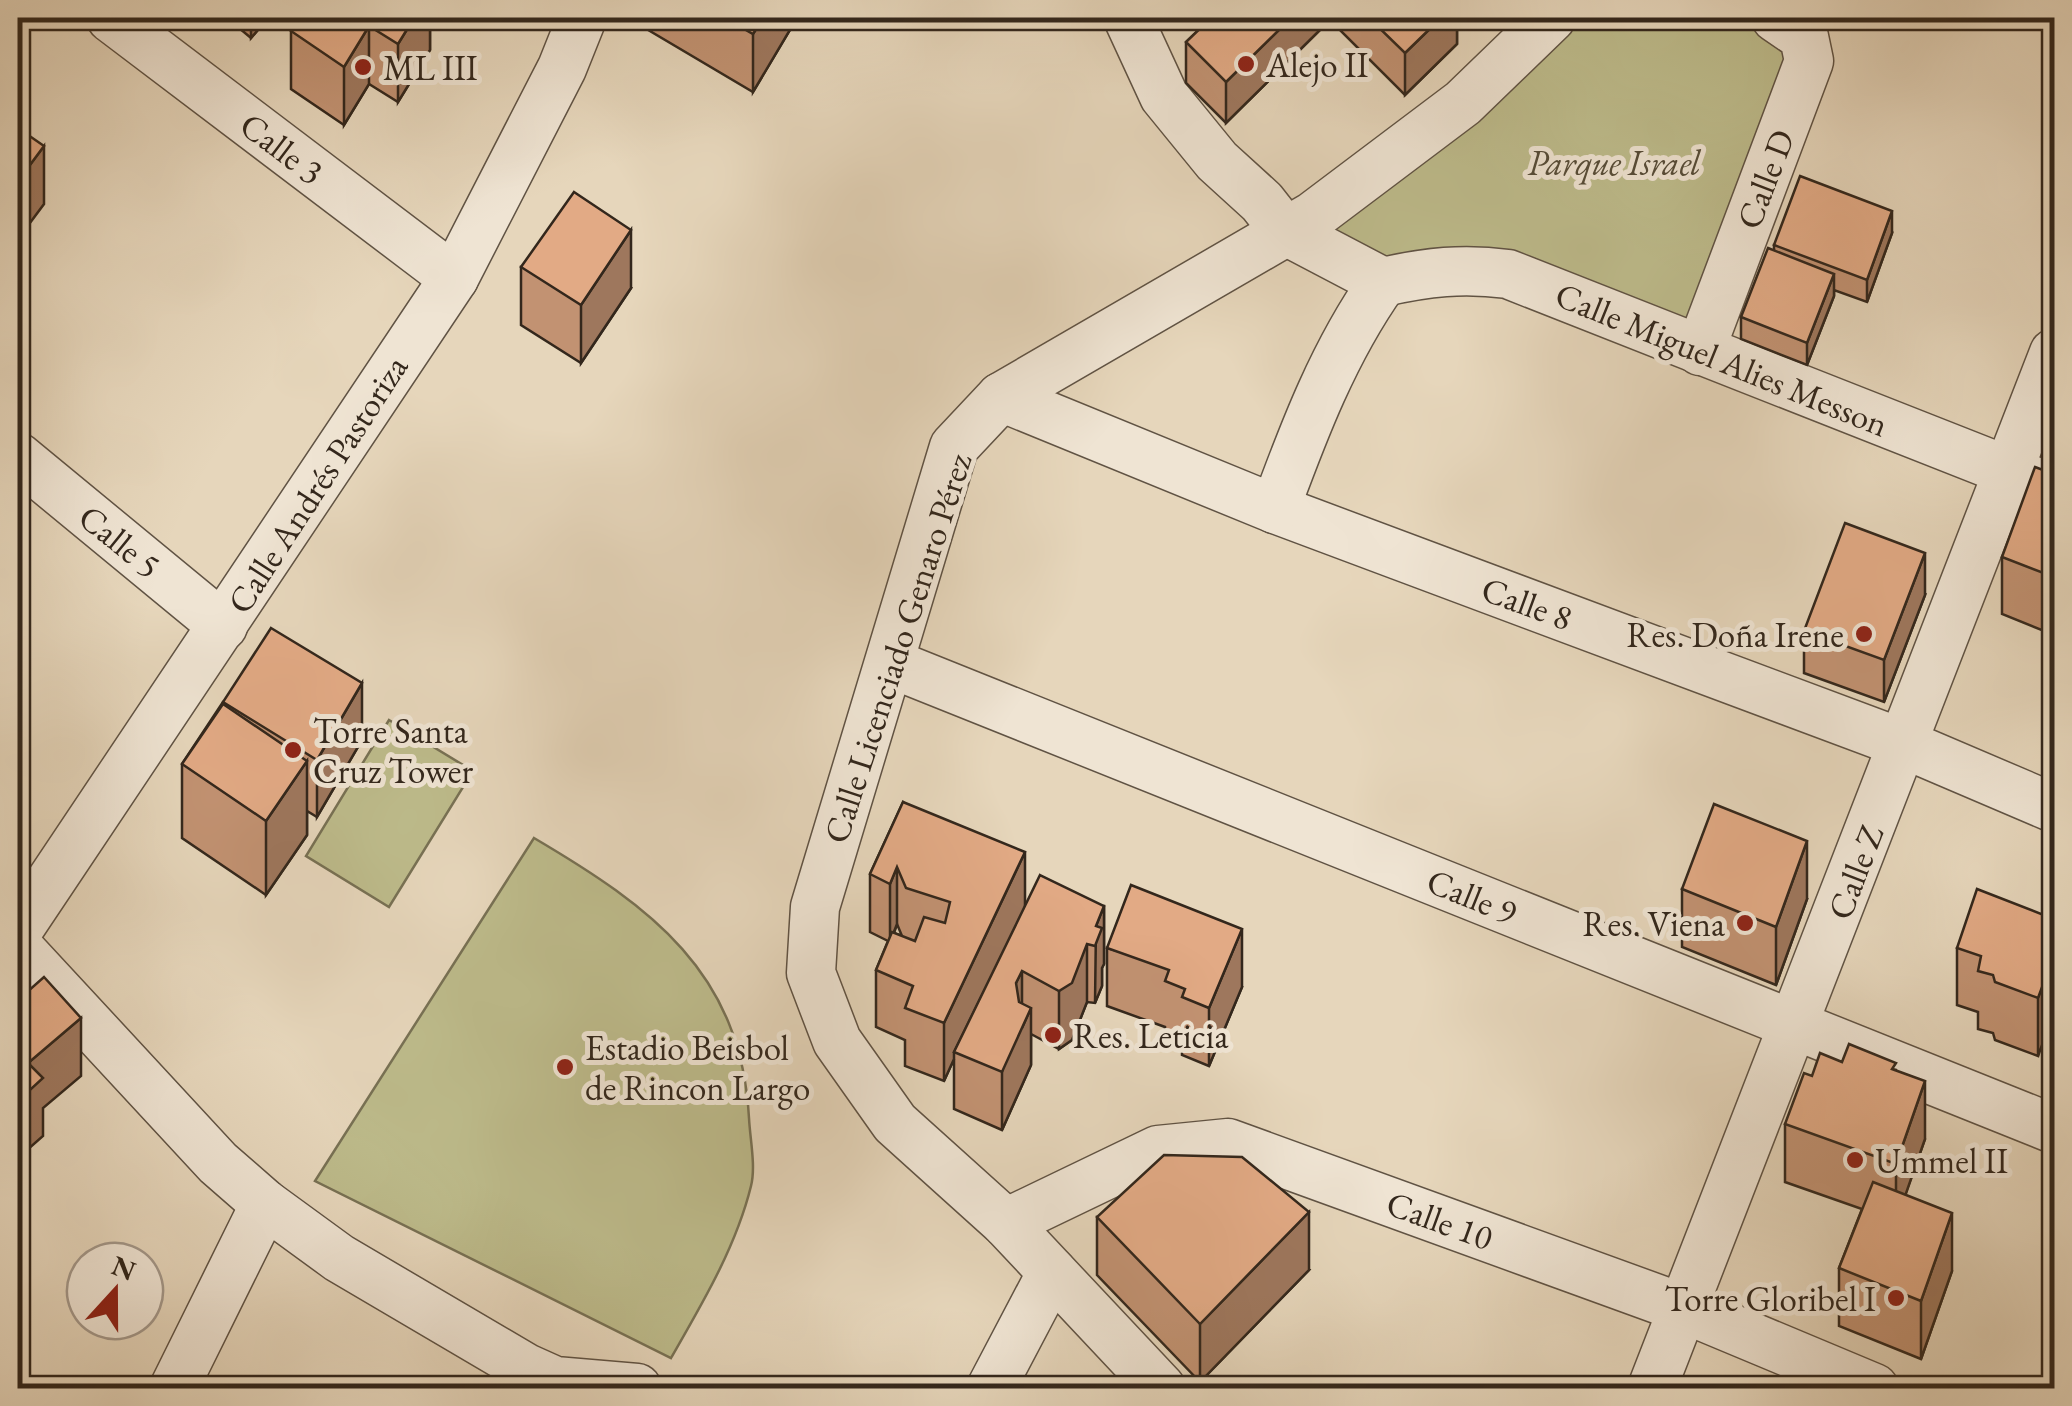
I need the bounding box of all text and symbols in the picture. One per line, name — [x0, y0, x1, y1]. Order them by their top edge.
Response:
place label: Alejo II — [1265, 42, 1368, 87]
place label: ML III — [383, 45, 478, 90]
marker: Alejo II — [1235, 53, 1257, 75]
marker: ML III — [352, 56, 374, 78]
street label: Calle 3 — [231, 102, 333, 194]
street label: Calle D — [1726, 123, 1804, 235]
park label: Parque Israel — [1527, 140, 1702, 185]
street label: Calle Miguel Alies Messon — [1549, 272, 1895, 446]
street label: Calle Andrés Pastoriza — [217, 346, 417, 622]
street label: Calle Licenciado Genaro Pérez — [813, 447, 982, 849]
street label: Calle 5 — [70, 494, 170, 588]
street label: Calle 8 — [1476, 566, 1578, 640]
place label: Res. Doña Irene — [1627, 612, 1844, 657]
marker: Res. Doña Irene — [1853, 623, 1875, 645]
place label: Torre Santa Cruz Tower — [313, 708, 474, 793]
marker: Torre Santa Cruz Tower — [282, 739, 304, 761]
street label: Calle Z — [1817, 818, 1893, 926]
street label: Calle 9 — [1420, 858, 1524, 934]
place label: Res. Viena — [1583, 901, 1725, 946]
marker: Res. Viena — [1734, 912, 1756, 934]
place label: Res. Leticia — [1073, 1013, 1228, 1058]
marker: Res. Leticia — [1042, 1024, 1064, 1046]
place label: Estadio Beisbol de Rincon Largo — [585, 1025, 810, 1110]
marker: Estadio Beisbol de Rincon Largo — [554, 1056, 576, 1078]
place label: Ummel II — [1875, 1138, 2008, 1183]
marker: Ummel II — [1844, 1149, 1866, 1171]
street label: Calle 10 — [1381, 1180, 1499, 1260]
north arrow — [65, 1241, 165, 1341]
text: N — [107, 1247, 141, 1289]
place label: Torre Gloribel I — [1664, 1276, 1876, 1321]
marker: Torre Gloribel I — [1885, 1287, 1907, 1309]

